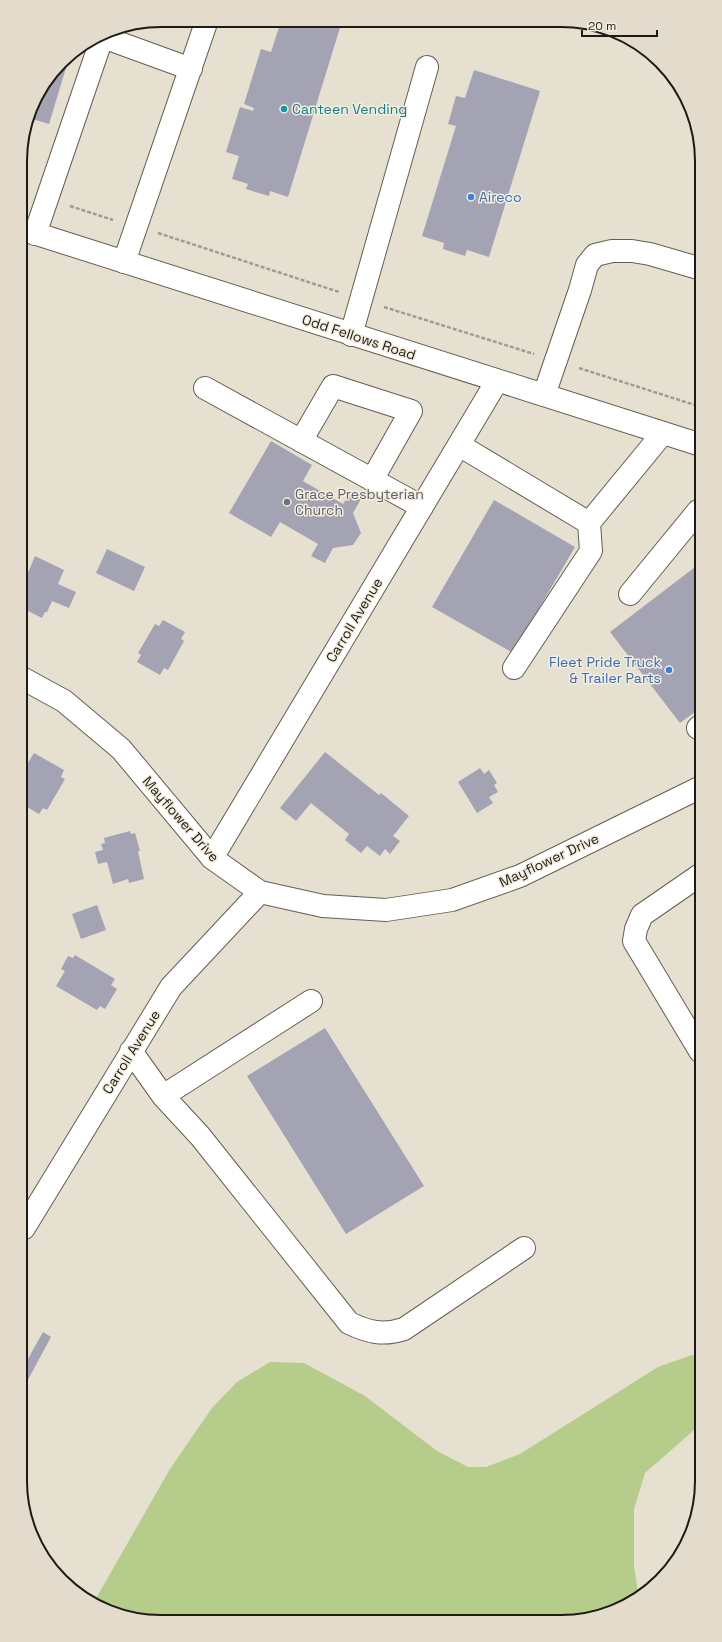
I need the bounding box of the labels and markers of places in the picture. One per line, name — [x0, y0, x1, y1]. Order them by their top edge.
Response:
place label: Canteen Vending — [292, 100, 407, 118]
marker: Canteen Vending — [279, 104, 289, 114]
place label: Aireco — [479, 188, 522, 206]
marker: Aireco — [466, 192, 476, 202]
place label: Grace Presbyterian Church — [295, 485, 424, 519]
marker: Grace Presbyterian Church — [282, 497, 292, 507]
place label: Fleet Pride Truck & Trailer Parts — [549, 653, 661, 687]
marker: Fleet Pride Truck & Trailer Parts — [664, 665, 674, 675]

